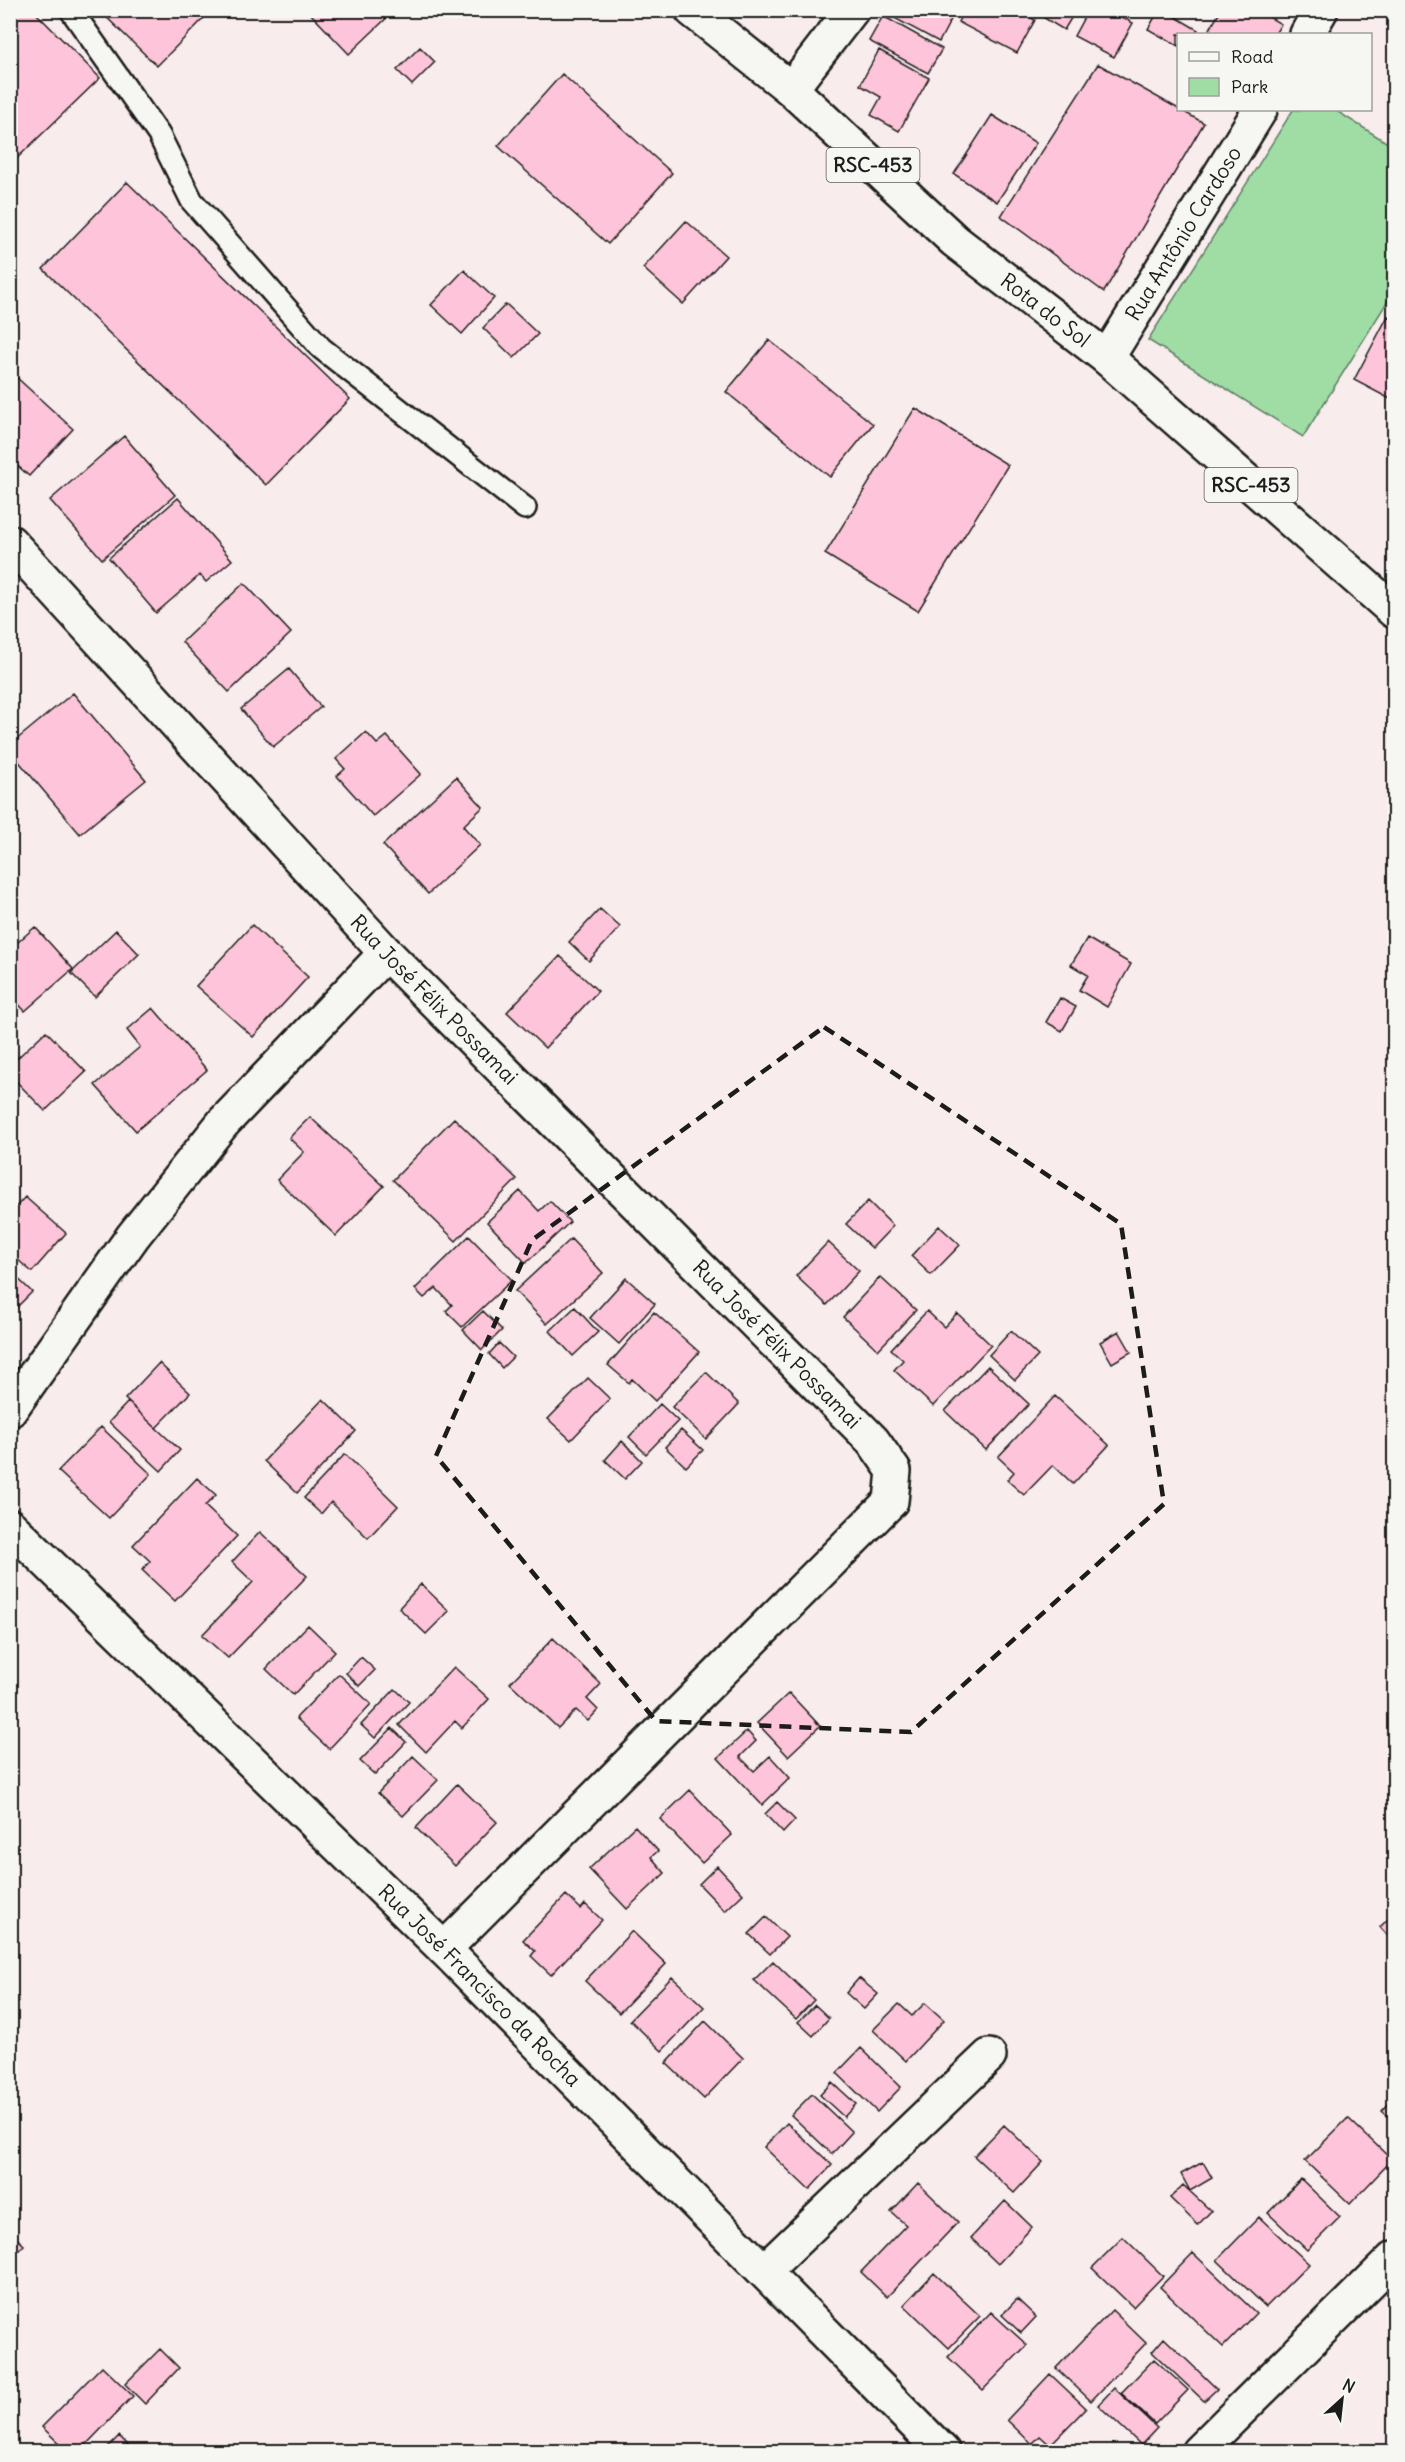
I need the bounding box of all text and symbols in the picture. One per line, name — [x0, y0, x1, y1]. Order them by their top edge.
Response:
legend — [1177, 33, 1372, 111]
text: Road — [1231, 45, 1274, 68]
text: Park — [1231, 75, 1268, 98]
street label: Rua Antônio Cardoso — [1119, 141, 1247, 326]
road number: RSC-453 — [826, 148, 920, 182]
street label: Rota do Sol — [995, 267, 1096, 353]
road number: RSC-453 — [1204, 468, 1298, 502]
street label: Rua José Félix Possamai — [345, 909, 524, 1090]
street label: Rua José Félix Possamai — [687, 1254, 867, 1434]
street label: Rua José Francisco da Rocha — [373, 1878, 587, 2092]
north arrow — [1312, 2369, 1372, 2429]
text: N — [1339, 2374, 1358, 2397]

